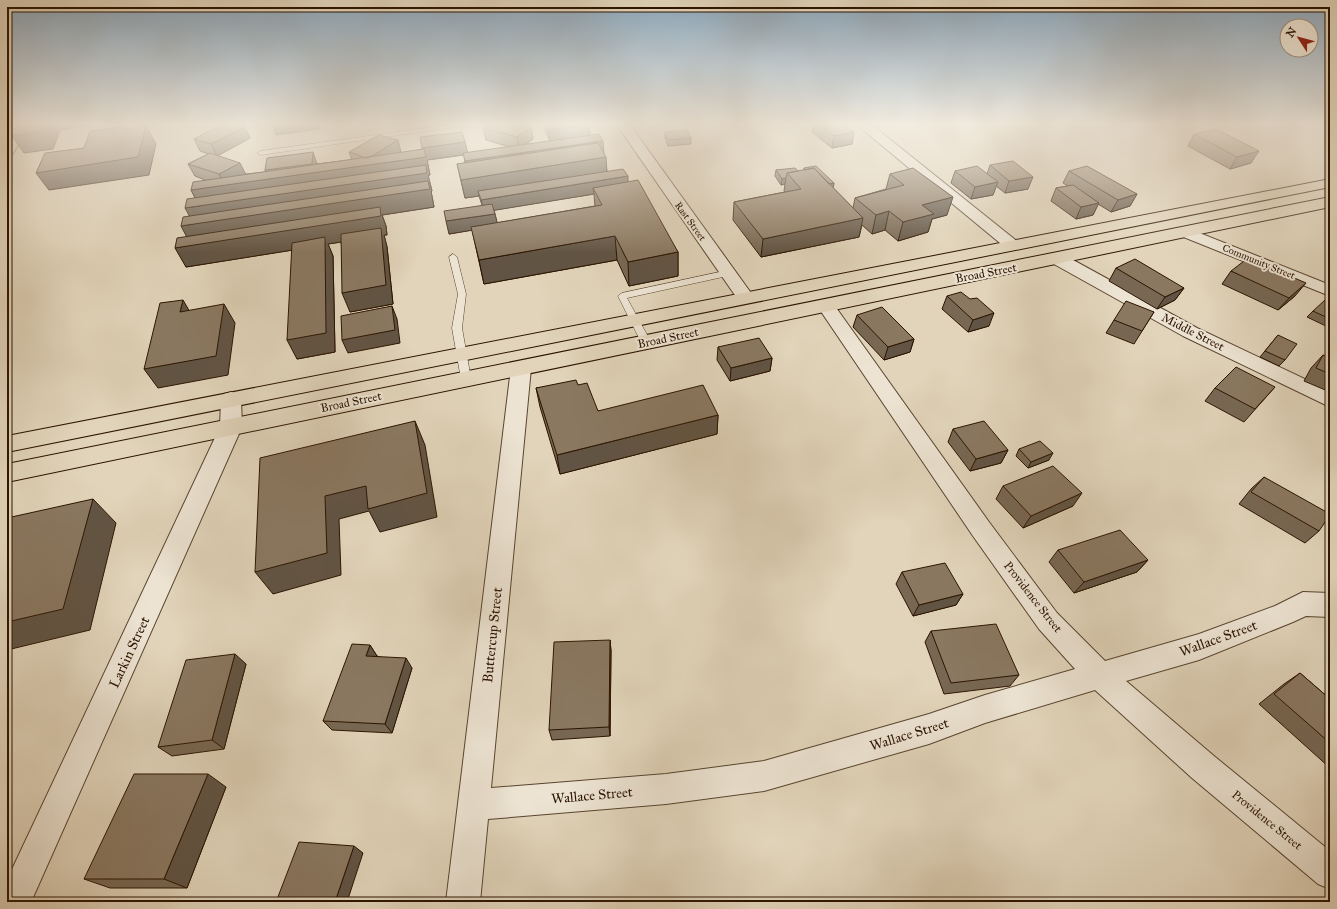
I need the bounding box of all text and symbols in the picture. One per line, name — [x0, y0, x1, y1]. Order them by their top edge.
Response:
north arrow — [1279, 18, 1319, 58]
text: N — [1283, 24, 1300, 40]
street label: Rast Street — [672, 200, 709, 244]
street label: Community Street — [1221, 242, 1297, 282]
street label: Broad Street — [954, 260, 1018, 286]
street label: Middle Street — [1159, 310, 1227, 354]
street label: Broad Street — [636, 325, 700, 351]
street label: Broad Street — [319, 389, 383, 415]
street label: Providence Street — [1001, 559, 1066, 636]
street label: Buttercup Street — [479, 586, 506, 684]
street label: Larkin Street — [105, 614, 153, 691]
street label: Wallace Street — [1177, 617, 1259, 660]
street label: Wallace Street — [868, 714, 951, 755]
street label: Wallace Street — [551, 783, 633, 808]
street label: Providence Street — [1229, 787, 1306, 853]

